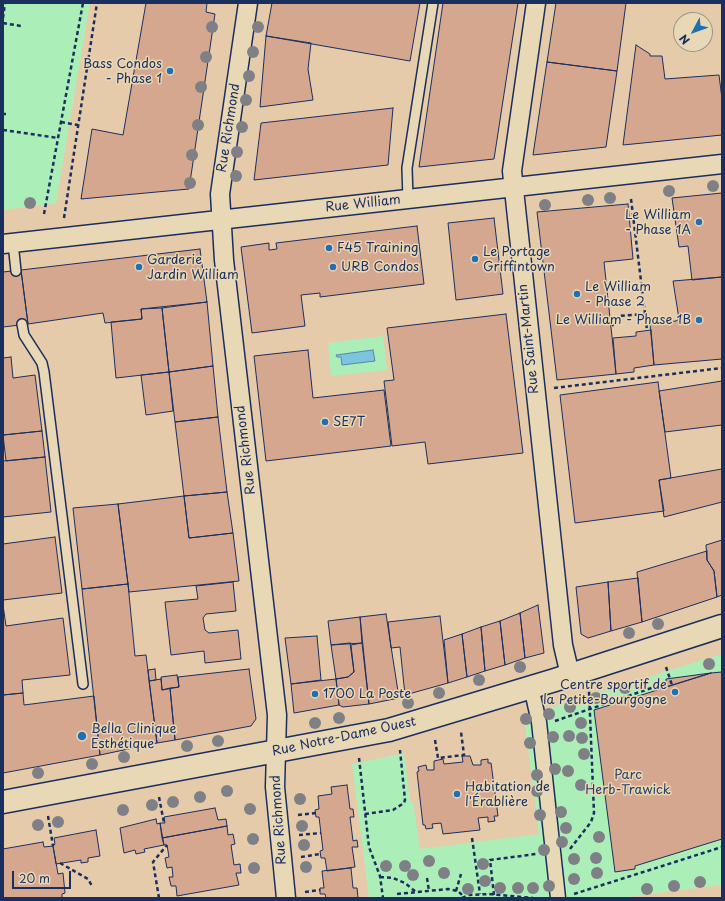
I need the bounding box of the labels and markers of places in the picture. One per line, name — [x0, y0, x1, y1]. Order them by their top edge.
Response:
place label: Bass Condos - Phase 1 — [83, 56, 162, 87]
marker: Bass Condos - Phase 1 — [165, 66, 175, 76]
place label: Le William - Phase 1A — [625, 207, 691, 238]
marker: Le William - Phase 1A — [694, 217, 704, 227]
place label: F45 Training — [337, 240, 418, 256]
marker: F45 Training — [324, 243, 334, 253]
place label: Le Portage Griffintown — [483, 244, 555, 275]
place label: Garderie Jardin William — [147, 252, 239, 283]
marker: Le Portage Griffintown — [470, 254, 480, 264]
place label: URB Condos — [341, 259, 419, 275]
marker: Garderie Jardin William — [134, 262, 144, 272]
marker: URB Condos — [328, 262, 338, 272]
place label: Le William - Phase 2 — [585, 279, 651, 310]
marker: Le William - Phase 2 — [572, 289, 582, 299]
place label: Le William - Phase 1B — [556, 312, 691, 328]
marker: Le William - Phase 1B — [694, 315, 704, 325]
place label: SE7T — [333, 414, 365, 430]
marker: SE7T — [320, 417, 330, 427]
place label: Centre sportif de la Petite-Bourgogne — [543, 677, 667, 708]
place label: 1700 La Poste — [323, 686, 411, 702]
marker: Centre sportif de la Petite-Bourgogne — [670, 687, 680, 697]
marker: 1700 La Poste — [310, 689, 320, 699]
place label: Bella Clinique Esthétique — [91, 721, 177, 752]
marker: Bella Clinique Esthétique — [76, 730, 88, 742]
place label: Habitation de l'Érablière — [465, 779, 550, 810]
marker: Habitation de l'Érablière — [452, 789, 462, 799]

